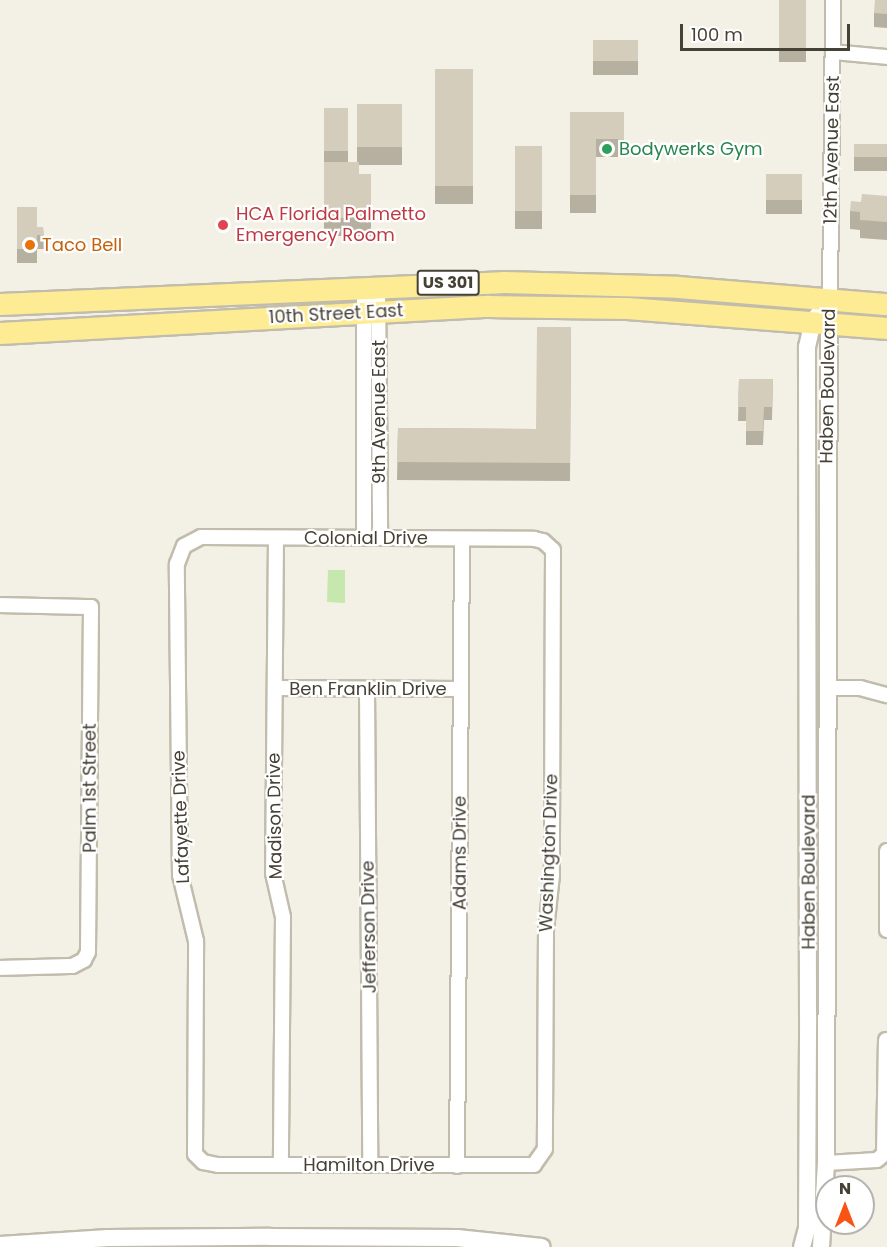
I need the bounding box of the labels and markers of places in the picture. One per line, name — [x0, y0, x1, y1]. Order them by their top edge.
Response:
place label: Bodywerks Gym — [619, 138, 763, 160]
marker: Bodywerks Gym — [600, 142, 614, 156]
place label: HCA Florida Palmetto Emergency Room — [236, 204, 426, 246]
marker: HCA Florida Palmetto Emergency Room — [214, 216, 232, 234]
place label: Taco Bell — [42, 234, 122, 256]
marker: Taco Bell — [23, 238, 37, 252]

